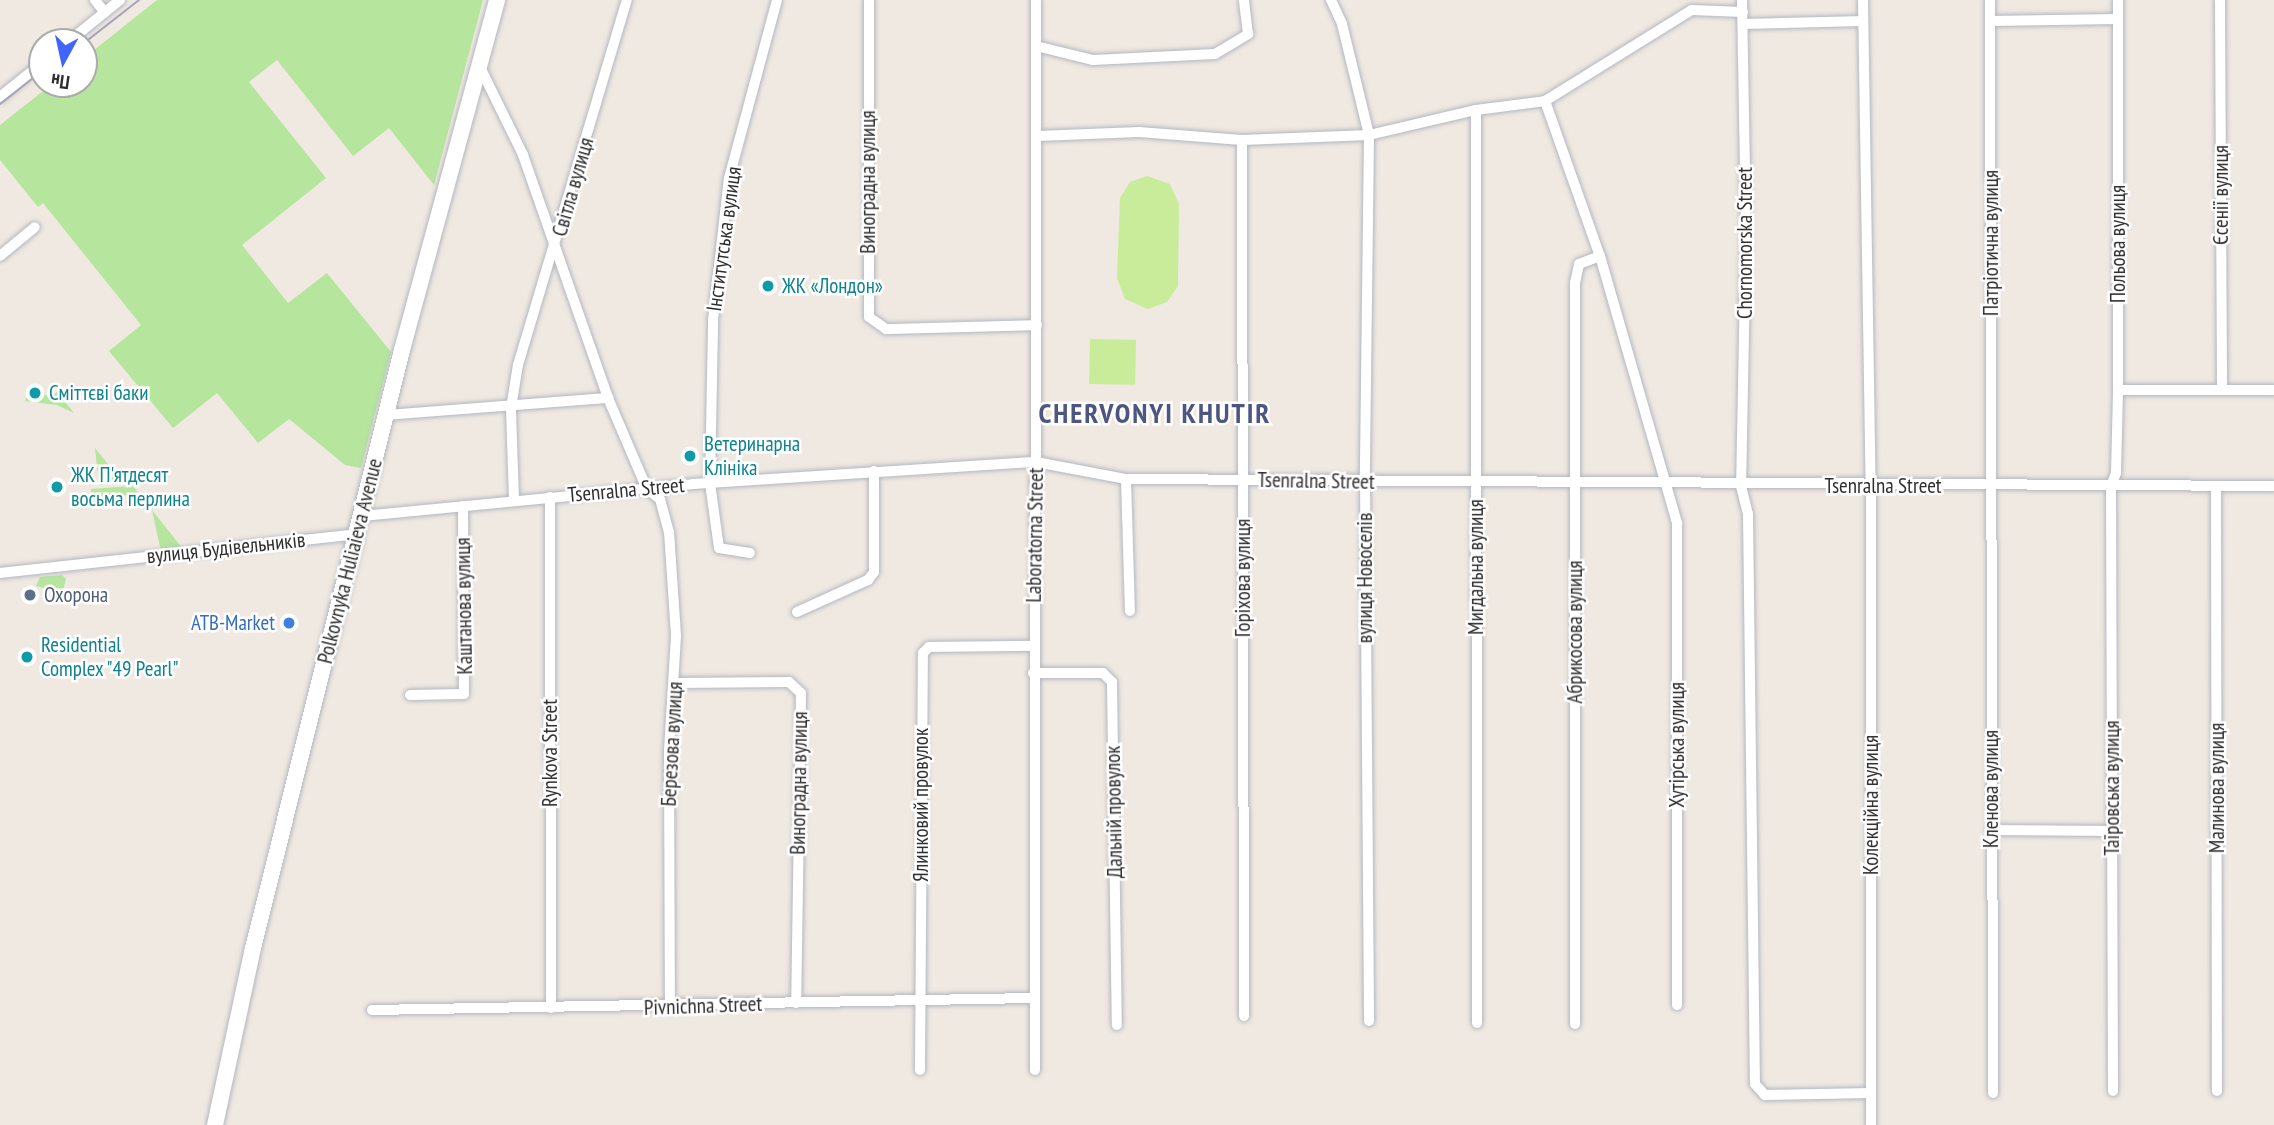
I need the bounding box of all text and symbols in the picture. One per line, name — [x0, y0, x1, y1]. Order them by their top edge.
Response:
north arrow — [28, 28, 98, 98]
text: Пн — [50, 69, 71, 95]
street label: Виноградна вулиця — [855, 110, 881, 254]
street label: Світла вулиця — [547, 135, 599, 239]
street label: Єсенії вулиця — [2208, 145, 2234, 245]
street label: Інститутська вулиця — [701, 165, 747, 313]
street label: Chornomorska Street — [1732, 167, 1758, 319]
street label: Патріотична вулиця — [1978, 170, 2004, 316]
street label: Польова вулиця — [2105, 185, 2131, 303]
place label: ЖК «Лондон» — [782, 273, 883, 299]
marker: ЖК «Лондон» — [760, 278, 776, 294]
place label: Сміттєві баки — [49, 380, 148, 406]
marker: Сміттєві баки — [27, 385, 43, 401]
district label: CHERVONYI KHUTIR — [1041, 396, 1269, 430]
place label: Ветеринарна Клініка — [704, 431, 800, 481]
marker: Ветеринарна Клініка — [682, 448, 698, 464]
street label: Polkovnyka Huliaieva Avenue — [312, 456, 388, 666]
place label: ЖК П'ятдесят восьма перлина — [71, 462, 190, 512]
street label: Laboratorna Street — [1021, 467, 1049, 603]
street label: Tsenralna Street — [1257, 467, 1375, 495]
street label: Tsenralna Street — [567, 472, 685, 508]
street label: Tsenralna Street — [1824, 473, 1942, 499]
marker: ЖК П'ятдесят восьма перлина — [49, 479, 65, 495]
street label: Мигдальна вулиця — [1463, 499, 1489, 635]
street label: вулиця Новоселів — [1352, 513, 1378, 643]
street label: Горіхова вулиця — [1230, 519, 1256, 637]
street label: вулиця Будівельників — [146, 527, 306, 569]
street label: Каштанова вулиця — [450, 537, 478, 675]
street label: Абрикосова вулиця — [1562, 560, 1588, 704]
place label: Охорона — [44, 582, 108, 608]
marker: Охорона — [22, 587, 38, 603]
place label: ATB-Market — [191, 610, 275, 636]
marker: ATB-Market — [281, 615, 297, 631]
place label: Residential Complex "49 Pearl" — [41, 632, 180, 682]
marker: Residential Complex "49 Pearl" — [19, 649, 35, 665]
street label: Березова вулиця — [656, 681, 688, 807]
street label: Хутірська вулиця — [1664, 682, 1690, 808]
street label: Rynkova Street — [537, 699, 563, 807]
street label: Виноградна вулиця — [785, 711, 813, 855]
street label: Таїровська вулиця — [2099, 720, 2125, 856]
street label: Малинова вулиця — [2204, 723, 2230, 853]
street label: Ялинковий провулок — [908, 728, 934, 882]
street label: Кленова вулиця — [1978, 730, 2004, 848]
street label: Колекційна вулиця — [1858, 735, 1884, 875]
street label: Дальній провулок — [1100, 745, 1128, 879]
street label: Pivnichna Street — [643, 991, 763, 1021]

